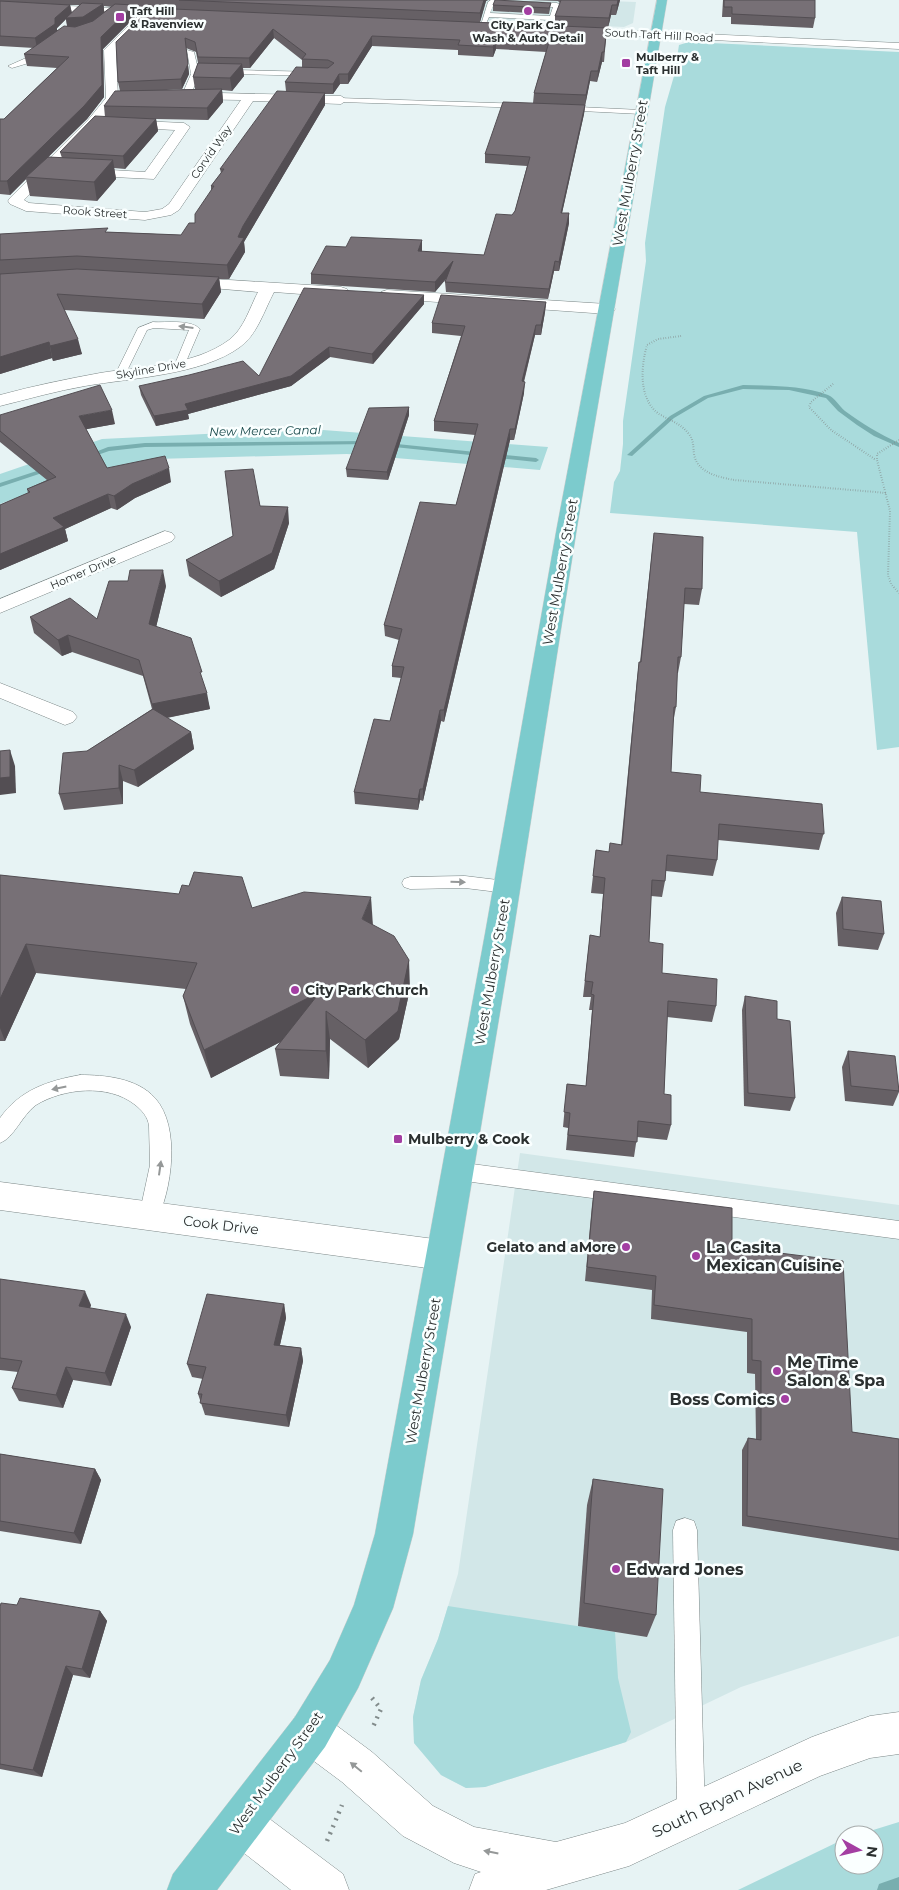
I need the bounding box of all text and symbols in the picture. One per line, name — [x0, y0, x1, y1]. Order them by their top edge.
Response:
place label: Taft Hill & Ravenview — [130, 4, 204, 31]
marker: City Park Car Wash & Auto Detail — [522, 5, 534, 17]
marker: Taft Hill & Ravenview — [114, 11, 126, 23]
place label: City Park Car Wash & Auto Detail — [472, 18, 584, 45]
street label: South Taft Hill Road — [604, 25, 714, 45]
place label: Mulberry & Taft Hill — [636, 50, 699, 77]
marker: Mulberry & Taft Hill — [620, 57, 632, 69]
street label: West Mulberry Street — [608, 98, 652, 248]
street label: Corvid Way — [187, 123, 235, 181]
street label: Rook Street — [62, 203, 128, 221]
one-way arrow — [177, 323, 193, 331]
street label: Skyline Drive — [115, 356, 187, 382]
water label: New Mercer Canal — [209, 422, 322, 439]
street label: West Mulberry Street — [538, 497, 582, 647]
street label: Homer Drive — [48, 552, 118, 592]
one-way arrow — [450, 879, 466, 887]
street label: West Mulberry Street — [470, 897, 514, 1047]
place label: City Park Church — [305, 981, 428, 999]
marker: City Park Church — [289, 984, 301, 996]
one-way arrow — [51, 1084, 67, 1092]
place label: Mulberry & Cook — [408, 1130, 530, 1148]
marker: Mulberry & Cook — [392, 1133, 404, 1145]
one-way arrow — [157, 1160, 165, 1176]
street label: Cook Drive — [182, 1211, 260, 1239]
place label: Gelato and aMore — [487, 1238, 616, 1256]
place label: La Casita Mexican Cuisine — [706, 1238, 842, 1275]
marker: Gelato and aMore — [620, 1241, 632, 1253]
marker: La Casita Mexican Cuisine — [690, 1250, 702, 1262]
street label: West Mulberry Street — [401, 1296, 445, 1446]
place label: Me Time Salon & Spa — [787, 1353, 885, 1390]
marker: Me Time Salon & Spa — [771, 1365, 783, 1377]
place label: Boss Comics — [669, 1390, 775, 1409]
marker: Boss Comics — [779, 1393, 791, 1405]
place label: Edward Jones — [626, 1560, 744, 1579]
marker: Edward Jones — [610, 1563, 622, 1575]
street label: West Mulberry Street — [225, 1707, 327, 1838]
street label: South Bryan Avenue — [649, 1755, 805, 1842]
one-way arrow — [350, 1761, 362, 1773]
north arrow — [834, 1825, 884, 1875]
text: N — [862, 1845, 882, 1859]
one-way arrow — [483, 1848, 498, 1856]

